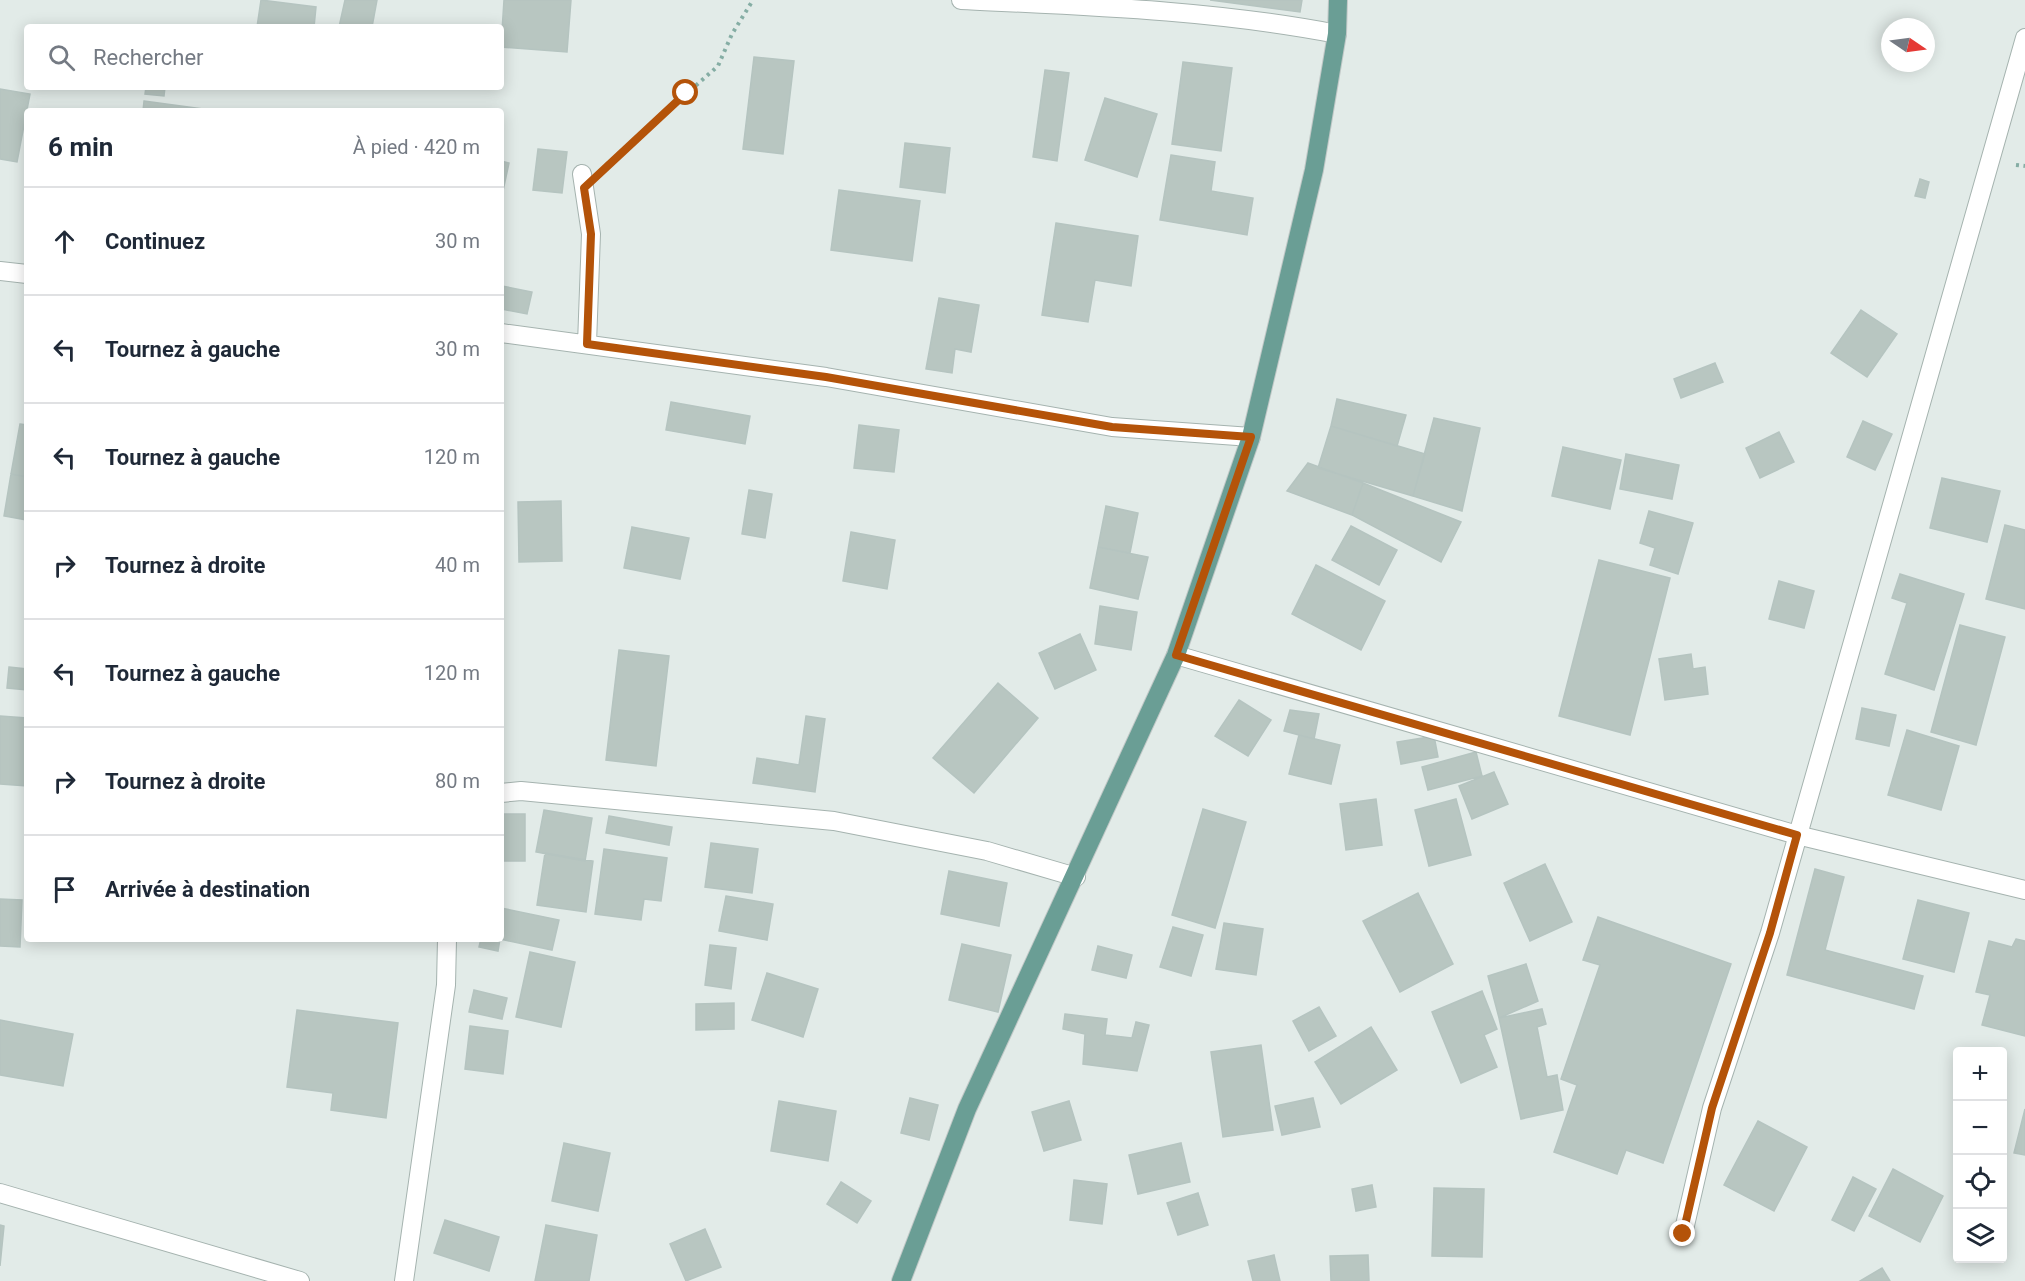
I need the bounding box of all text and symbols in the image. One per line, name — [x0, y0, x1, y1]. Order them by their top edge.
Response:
north arrow — [1881, 18, 1935, 72]
search box — [24, 24, 504, 90]
icon: search — [45, 41, 78, 74]
text: Rechercher — [93, 45, 204, 70]
route start — [672, 79, 698, 105]
text: 6 min — [48, 132, 113, 162]
text: À pied · 420 m — [353, 135, 480, 159]
icon: ahead — [48, 225, 81, 258]
text: Continuez — [105, 229, 205, 254]
text: 30 m — [435, 229, 480, 253]
icon: left — [48, 333, 81, 366]
text: Tournez à gauche — [105, 337, 280, 362]
text: 30 m — [435, 337, 480, 361]
icon: left — [48, 441, 81, 474]
text: Tournez à gauche — [105, 445, 280, 470]
text: 120 m — [424, 445, 480, 469]
icon: right — [48, 549, 81, 582]
text: Tournez à droite — [105, 553, 265, 578]
text: 40 m — [435, 553, 480, 577]
icon: left — [48, 657, 81, 690]
text: Tournez à gauche — [105, 661, 280, 686]
text: 120 m — [424, 661, 480, 685]
icon: right — [48, 765, 81, 798]
text: Tournez à droite — [105, 769, 265, 794]
text: 80 m — [435, 769, 480, 793]
icon: arrive — [48, 873, 81, 906]
text: Arrivée à destination — [105, 877, 310, 902]
map controls — [1953, 1047, 2007, 1263]
button: + — [1953, 1047, 2007, 1101]
button: − — [1953, 1101, 2007, 1155]
button: locate — [1953, 1155, 2007, 1209]
button: layers — [1953, 1209, 2007, 1263]
route end — [1669, 1220, 1695, 1246]

